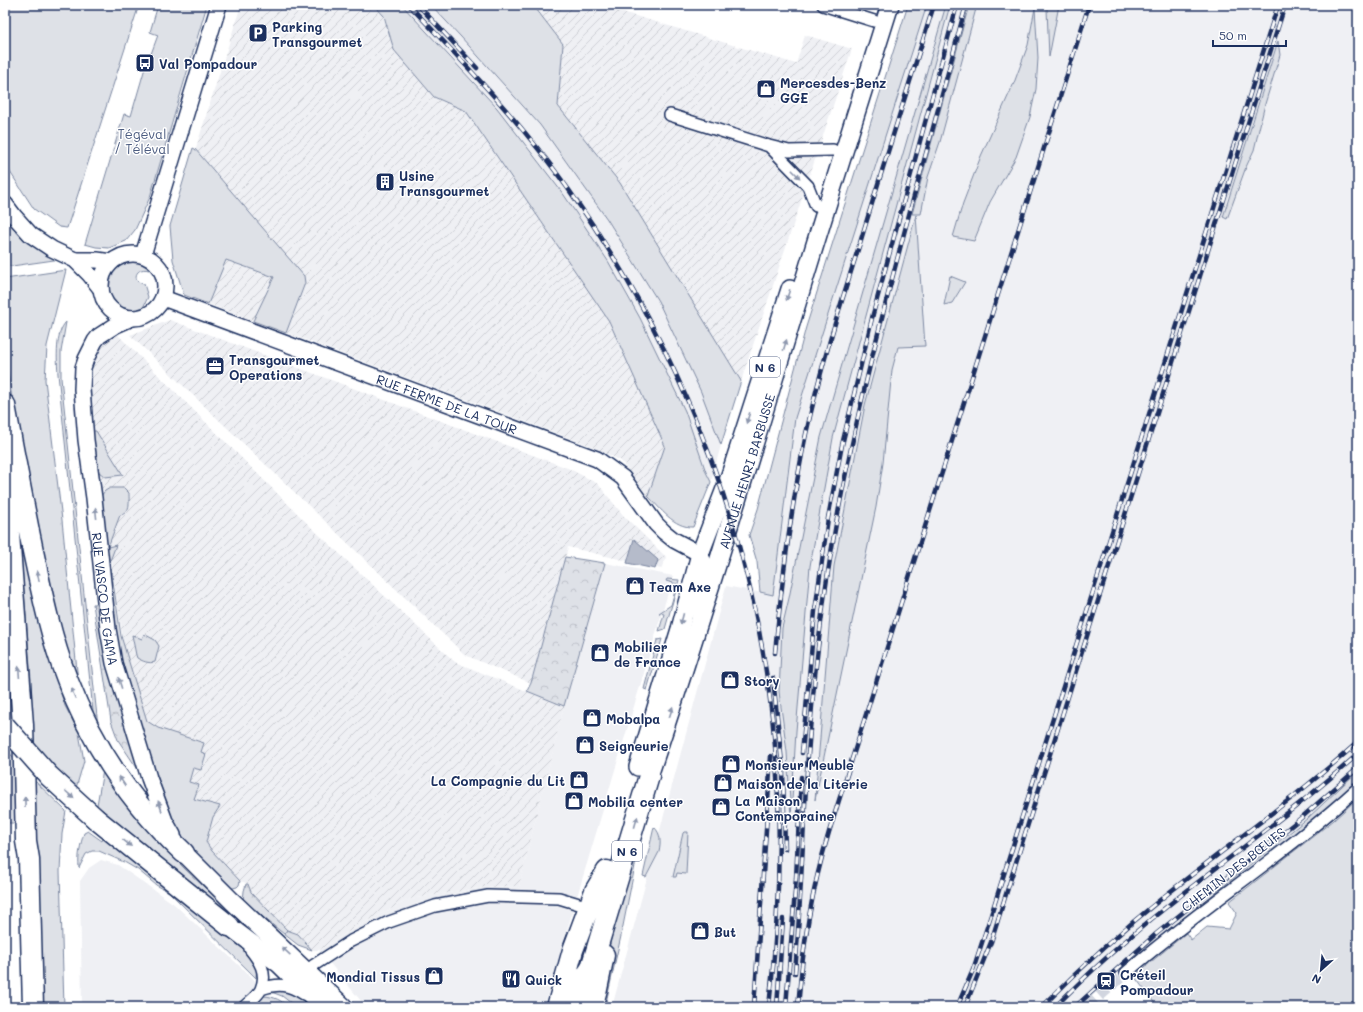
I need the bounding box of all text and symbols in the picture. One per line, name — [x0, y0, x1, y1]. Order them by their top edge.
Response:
place label: Parking Transgourmet — [272, 18, 362, 50]
parking icon: Parking Transgourmet — [247, 22, 269, 44]
scale bar — [1213, 22, 1286, 48]
text: 50 m — [1219, 27, 1247, 43]
bus stop icon: Val Pompadour — [134, 52, 156, 74]
place label: Val Pompadour — [159, 55, 258, 72]
place label: Mercesdes-Benz GGE — [780, 74, 886, 106]
shop icon: Mercesdes-Benz GGE — [755, 78, 777, 100]
park label: Tégéval / Téléval — [114, 125, 170, 157]
place label: Usine Transgourmet — [399, 167, 489, 199]
one-way arrow — [791, 169, 801, 179]
building icon: Usine Transgourmet — [374, 171, 396, 193]
one-way arrow — [785, 289, 791, 301]
one-way arrow — [782, 339, 788, 351]
place label: Transgourmet Operations — [229, 351, 319, 383]
office icon: Transgourmet Operations — [204, 355, 226, 377]
road number: N 6 — [750, 357, 780, 377]
street label: RUE FERME DE LA TOUR — [374, 370, 520, 437]
street label: AVENUE HENRI BARBUSSE — [714, 391, 778, 551]
one-way arrow — [745, 413, 751, 425]
one-way arrow — [93, 507, 99, 519]
street label: RUE VASCO DE GAMA — [89, 532, 123, 667]
one-way arrow — [35, 570, 41, 582]
shop icon: Team Axe — [624, 575, 646, 597]
place label: Team Axe — [649, 578, 711, 595]
one-way arrow — [679, 613, 685, 625]
place label: Mobilier de France — [614, 638, 681, 670]
shop icon: Mobilier de France — [589, 642, 611, 664]
one-way arrow — [16, 666, 23, 678]
shop icon: Story — [719, 669, 741, 691]
place label: Story — [744, 672, 780, 690]
one-way arrow — [117, 676, 123, 688]
one-way arrow — [70, 687, 76, 698]
one-way arrow — [668, 706, 674, 718]
shop icon: Mobalpa — [581, 707, 603, 729]
place label: Mobalpa — [606, 710, 660, 727]
shop icon: Seigneurie — [574, 734, 596, 756]
place label: Seigneurie — [599, 737, 669, 754]
shop icon: Monsieur Meuble — [720, 753, 742, 775]
place label: Monsieur Meuble — [745, 756, 854, 773]
shop icon: La Compagnie du Lit — [568, 769, 590, 791]
place label: La Compagnie du Lit — [431, 772, 565, 789]
shop icon: Maison de la Literie — [712, 772, 734, 794]
place label: Maison de la Literie — [737, 775, 868, 792]
one-way arrow — [118, 776, 126, 787]
one-way arrow — [65, 790, 75, 799]
shop icon: Mobilia center — [563, 790, 585, 812]
place label: La Maison Contemporaine — [735, 792, 835, 824]
place label: Mobilia center — [588, 793, 683, 810]
one-way arrow — [22, 795, 28, 808]
shop icon: La Maison Contemporaine — [710, 796, 732, 818]
one-way arrow — [156, 800, 162, 812]
one-way arrow — [633, 815, 639, 827]
street label: CHEMIN DES BŒUFS — [1177, 823, 1289, 915]
one-way arrow — [121, 839, 132, 848]
road number: N 6 — [612, 841, 642, 861]
shop icon: But — [689, 920, 711, 942]
place label: But — [714, 923, 736, 940]
one-way arrow — [281, 947, 291, 956]
north arrow — [1301, 950, 1341, 990]
shop icon: Mondial Tissus — [423, 965, 445, 987]
place label: Créteil Pompadour — [1120, 966, 1194, 998]
place label: Mondial Tissus — [326, 968, 420, 985]
restaurant icon: Quick — [500, 968, 522, 990]
station icon: Créteil Pompadour — [1095, 970, 1117, 992]
place label: Quick — [525, 971, 562, 988]
text: N — [1309, 971, 1323, 988]

